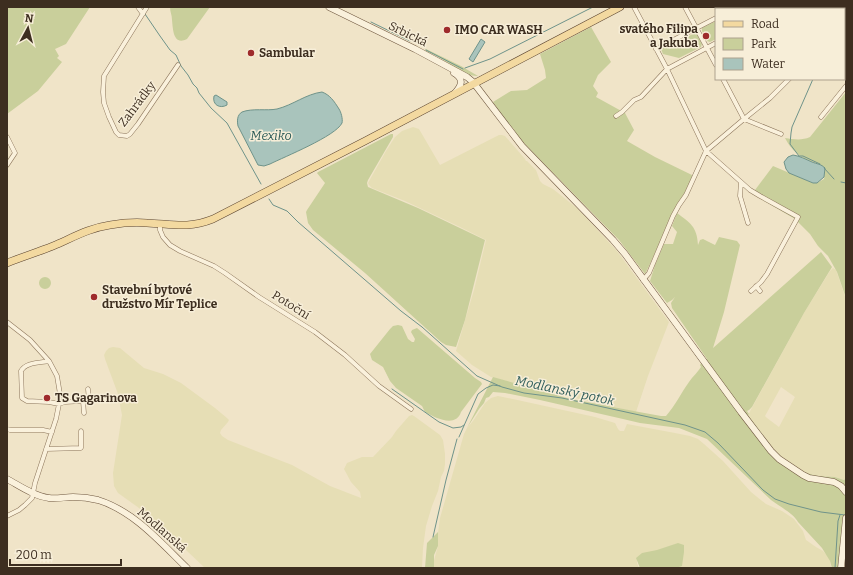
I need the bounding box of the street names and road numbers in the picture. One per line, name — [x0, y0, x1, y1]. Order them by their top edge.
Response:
street label: Srbická — [386, 19, 430, 50]
street label: Zahrádky — [115, 78, 159, 129]
street label: Potoční — [269, 288, 313, 322]
street label: Modlanská — [134, 505, 190, 555]

